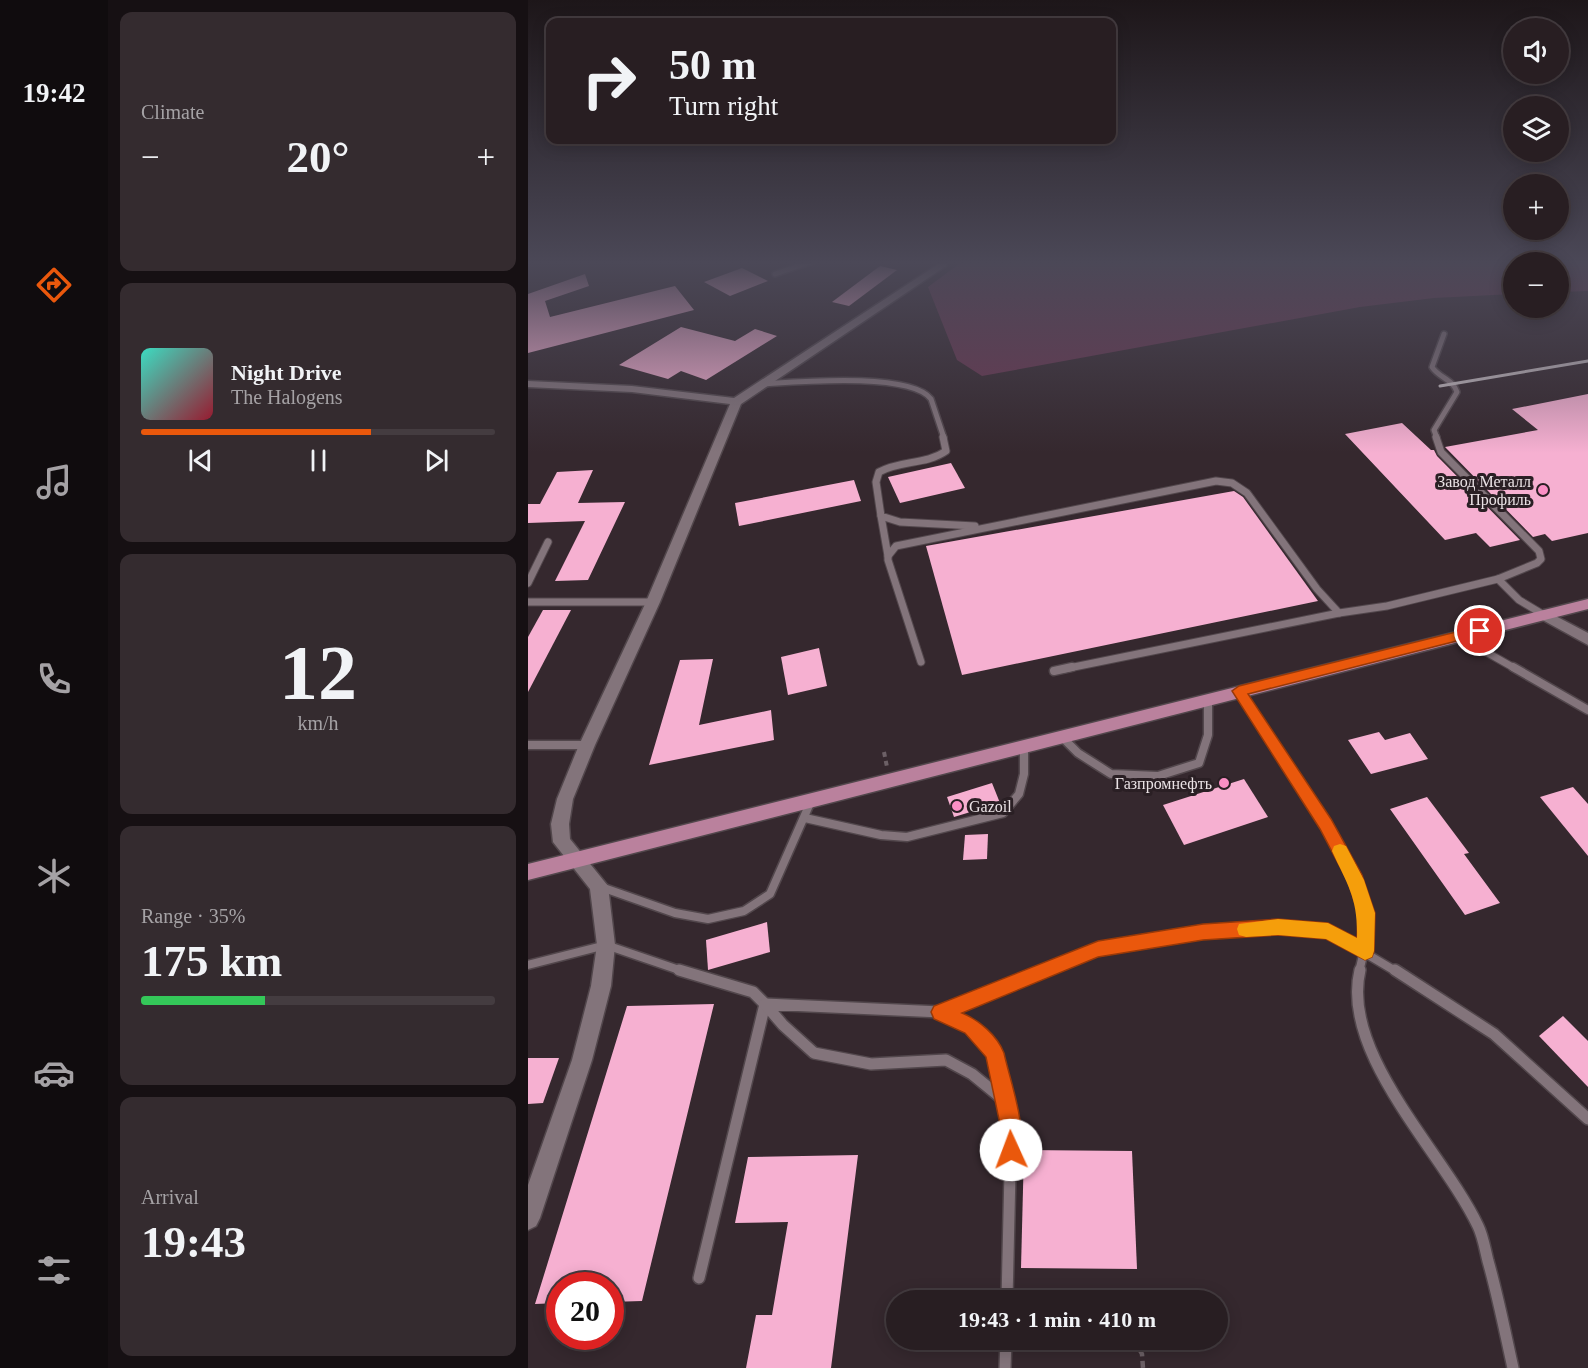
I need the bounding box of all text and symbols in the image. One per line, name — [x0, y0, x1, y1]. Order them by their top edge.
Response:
map controls — [1503, 18, 1569, 318]
button: sound — [1503, 18, 1569, 84]
icon: right — [570, 42, 648, 120]
text: 50 m — [669, 42, 757, 88]
text: 19:42 — [23, 78, 86, 108]
text: Turn right — [669, 91, 778, 121]
button: layers — [1503, 96, 1569, 162]
text: Climate — [141, 101, 204, 123]
text: 20° — [287, 132, 350, 182]
text: − — [141, 139, 160, 175]
text: + — [476, 139, 495, 175]
button: + — [1503, 174, 1569, 240]
button: − — [1503, 252, 1569, 318]
icon: directions — [33, 264, 75, 306]
text: Night Drive — [231, 360, 342, 385]
text: The Halogens — [231, 386, 343, 408]
icon: previous — [184, 444, 217, 477]
icon: pause — [302, 444, 335, 477]
icon: next — [420, 444, 453, 477]
icon: music — [33, 461, 75, 503]
place label: Завод Металл Профиль — [1437, 473, 1531, 509]
marker: Завод Металл Профиль — [1536, 483, 1550, 497]
pin — [1454, 605, 1505, 656]
icon: arrive — [1463, 614, 1496, 647]
text: 12 — [279, 629, 357, 716]
icon: phone — [33, 658, 75, 700]
text: km/h — [297, 712, 339, 734]
place label: Газпромнефть — [1115, 775, 1212, 793]
marker: Газпромнефть — [1217, 776, 1231, 790]
place label: Gazoil — [969, 798, 1012, 815]
marker: Gazoil — [950, 799, 964, 813]
icon: climate — [33, 855, 75, 897]
text: Range · 35% — [141, 905, 245, 927]
text: 175 km — [141, 936, 282, 986]
icon: car — [33, 1052, 75, 1094]
position arrow — [979, 1118, 1043, 1182]
text: Arrival — [141, 1186, 199, 1208]
text: 19:43 — [141, 1217, 246, 1267]
icon: filters — [33, 1249, 75, 1291]
speed limit sign: 20 — [546, 1272, 624, 1350]
text: 19:43 · 1 min · 410 m — [958, 1307, 1156, 1332]

